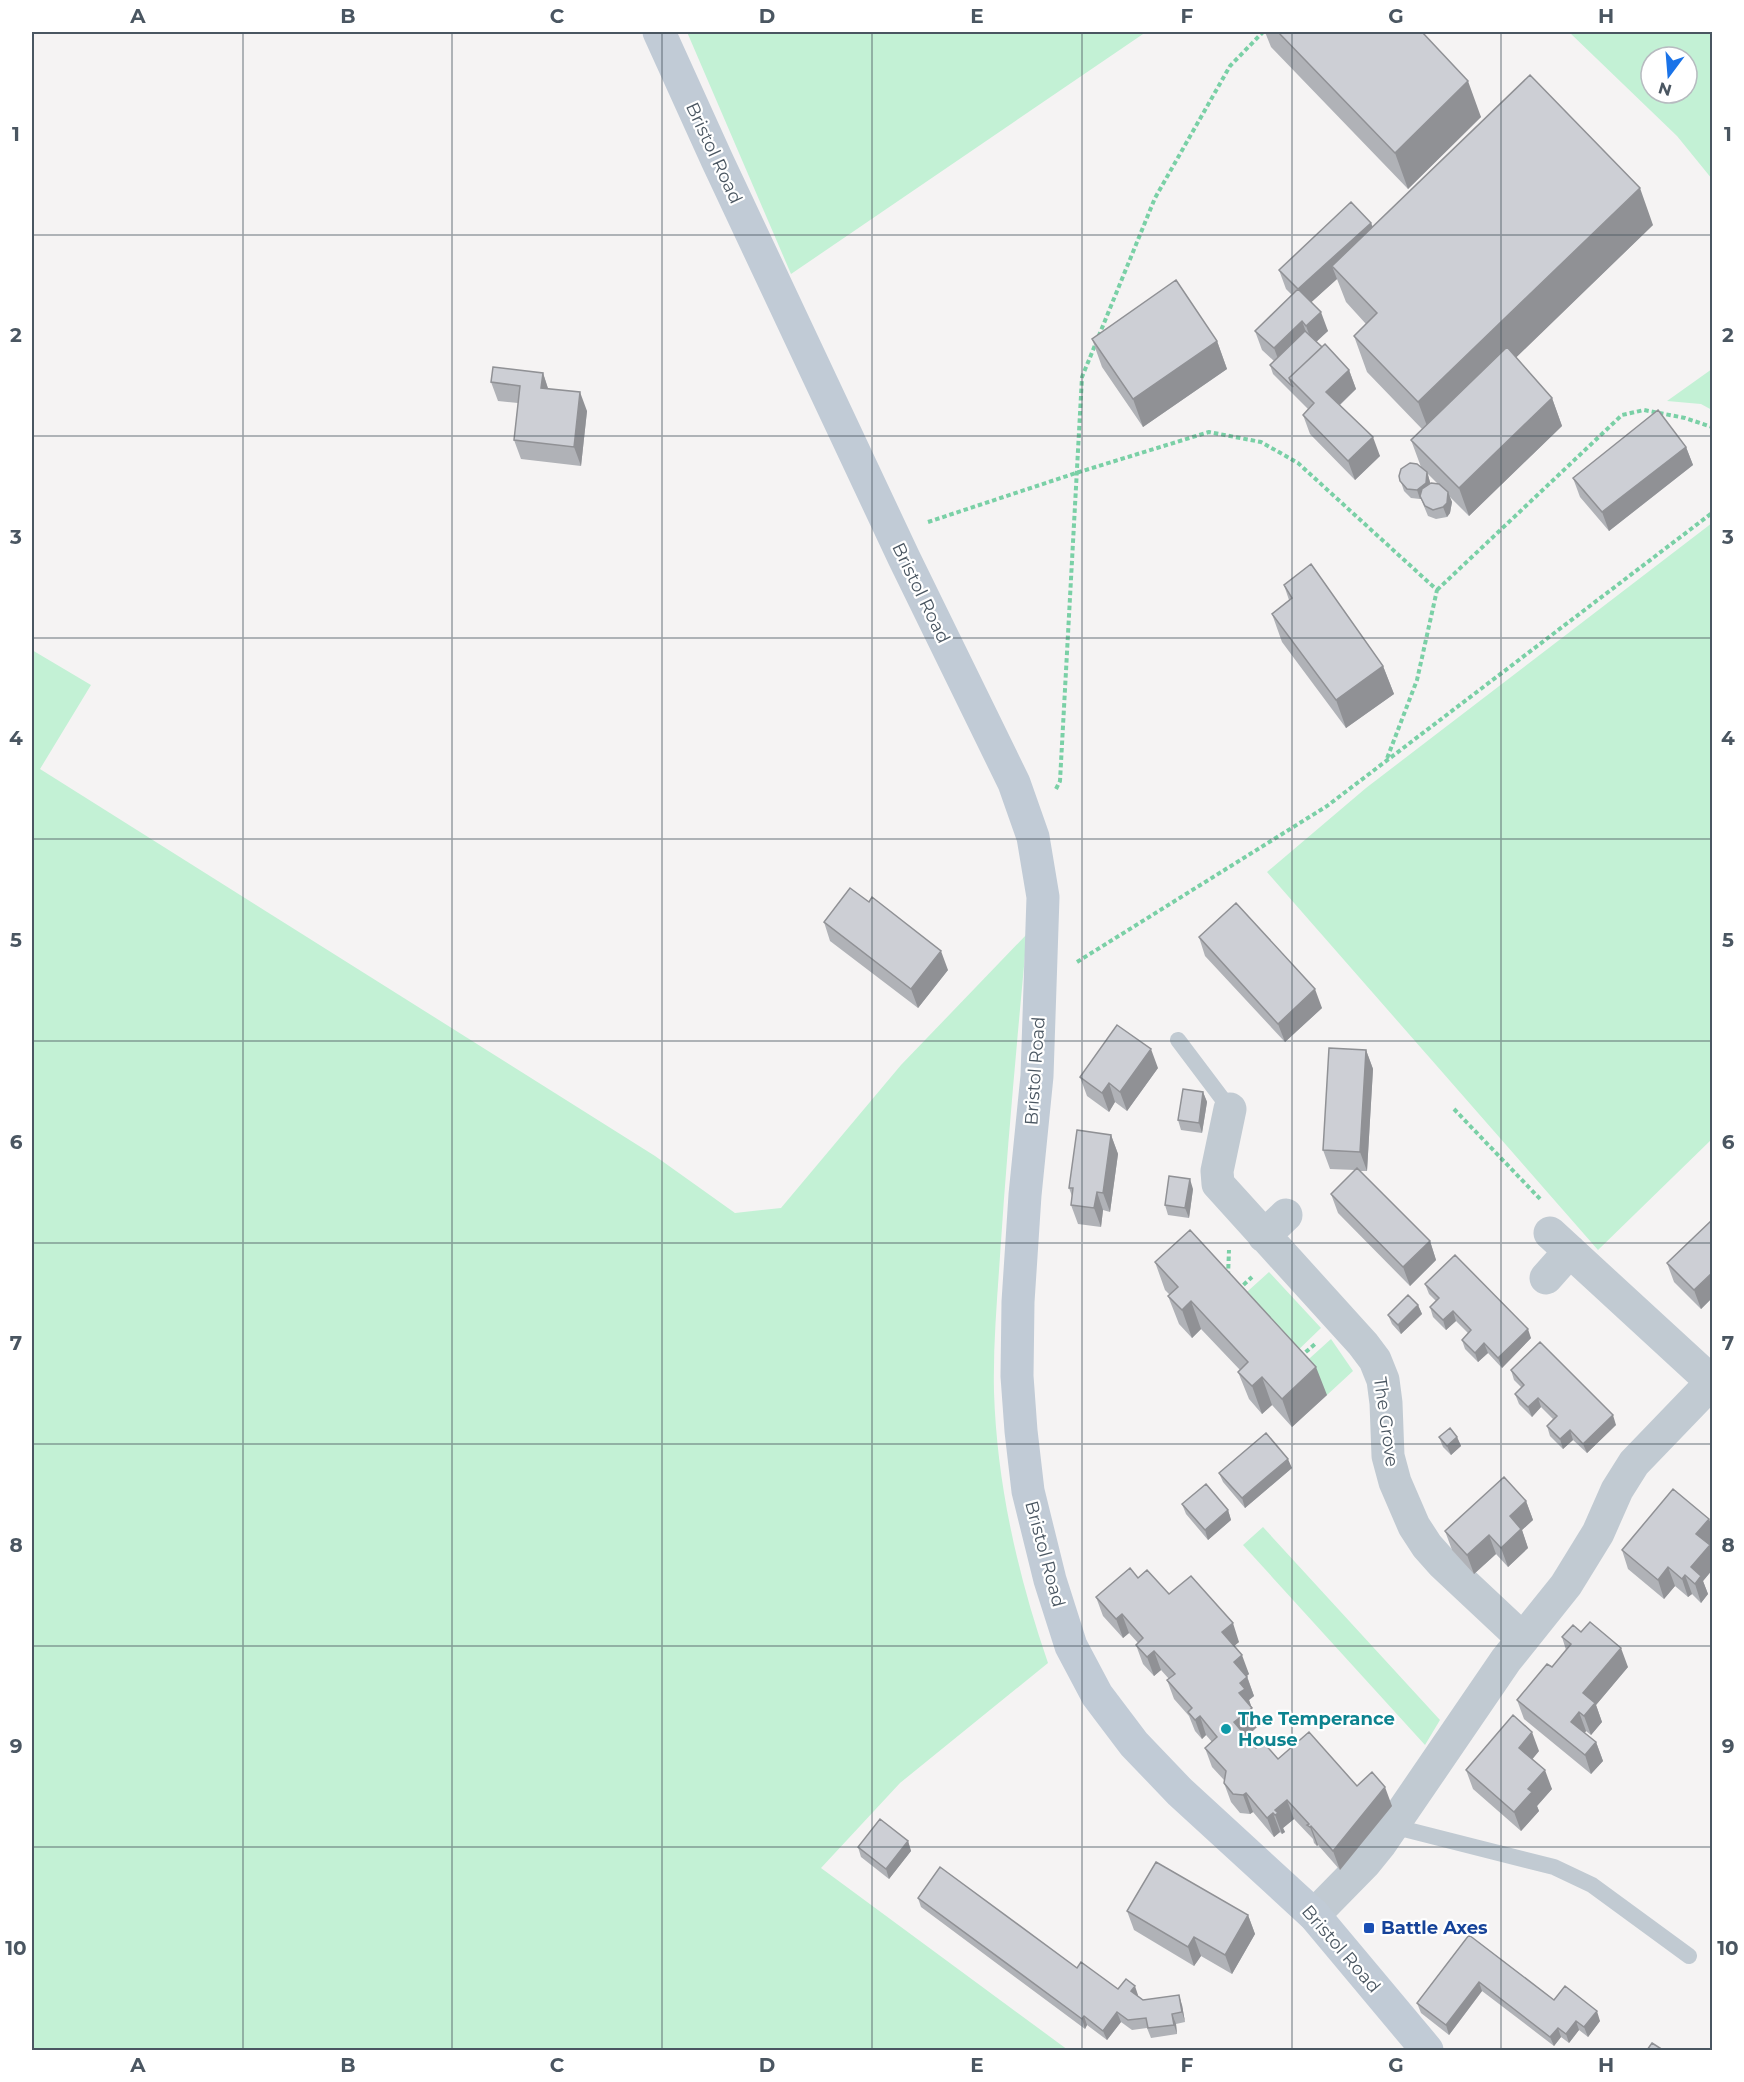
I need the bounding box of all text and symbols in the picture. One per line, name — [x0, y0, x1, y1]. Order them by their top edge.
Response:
text: A — [129, 4, 146, 28]
text: B — [340, 4, 356, 28]
text: C — [550, 4, 565, 28]
text: D — [759, 4, 775, 28]
text: E — [970, 4, 984, 28]
text: F — [1181, 4, 1194, 28]
text: G — [1388, 4, 1404, 28]
text: H — [1598, 4, 1614, 28]
north arrow — [1639, 45, 1699, 105]
text: N — [1656, 78, 1674, 100]
street label: Bristol Road — [681, 99, 747, 207]
text: 1 — [12, 122, 20, 146]
text: 1 — [1724, 122, 1732, 146]
text: 2 — [10, 323, 22, 347]
text: 2 — [1722, 323, 1734, 347]
text: 3 — [9, 525, 22, 549]
text: 3 — [1721, 525, 1734, 549]
street label: Bristol Road — [887, 539, 955, 647]
text: 4 — [9, 726, 23, 750]
text: 4 — [1721, 726, 1735, 750]
text: 5 — [10, 928, 22, 952]
text: 5 — [1722, 928, 1734, 952]
street label: Bristol Road — [1020, 1016, 1050, 1126]
text: 6 — [10, 1130, 23, 1154]
text: 6 — [1722, 1130, 1735, 1154]
text: 7 — [10, 1331, 22, 1355]
text: 7 — [1722, 1331, 1734, 1355]
street label: The Grove — [1369, 1376, 1403, 1468]
street label: Bristol Road — [1020, 1498, 1070, 1610]
text: 8 — [9, 1533, 23, 1557]
text: 8 — [1721, 1533, 1735, 1557]
place label: The Temperance House — [1238, 1708, 1395, 1751]
marker: The Temperance House — [1219, 1722, 1233, 1736]
text: 9 — [10, 1734, 22, 1758]
text: 9 — [1722, 1734, 1734, 1758]
street label: Bristol Road — [1297, 1901, 1385, 1997]
place label: Battle Axes — [1381, 1917, 1488, 1939]
marker: Battle Axes — [1362, 1921, 1376, 1935]
text: 10 — [5, 1936, 27, 1960]
text: 10 — [1717, 1936, 1739, 1960]
text: A — [129, 2053, 146, 2077]
text: B — [340, 2053, 356, 2077]
text: C — [550, 2053, 565, 2077]
text: D — [759, 2053, 775, 2077]
text: E — [970, 2053, 984, 2077]
text: F — [1181, 2053, 1194, 2077]
text: G — [1388, 2053, 1404, 2077]
text: H — [1598, 2053, 1614, 2077]

